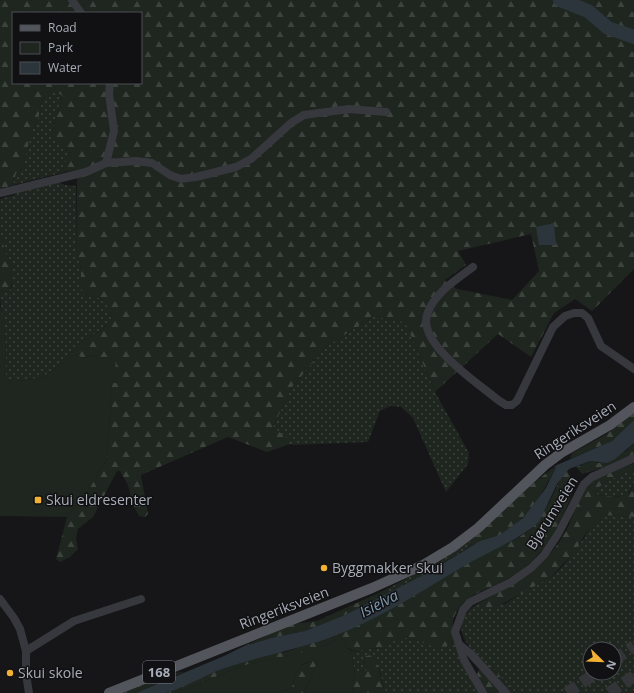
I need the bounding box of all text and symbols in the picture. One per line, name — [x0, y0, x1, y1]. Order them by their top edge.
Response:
legend — [12, 12, 142, 84]
text: Road — [48, 19, 77, 36]
text: Park — [48, 39, 74, 56]
text: Water — [48, 59, 82, 76]
street label: Ringeriksveien — [530, 396, 619, 463]
street label: Bjørumveien — [521, 472, 582, 553]
place label: Skui eldresenter — [46, 490, 152, 509]
marker: Skui eldresenter — [33, 495, 43, 505]
place label: Byggmakker Skui — [332, 558, 443, 577]
marker: Byggmakker Skui — [319, 563, 329, 573]
street label: Ringeriksveien — [236, 582, 331, 633]
water label: Isielva — [356, 584, 402, 622]
north arrow — [582, 641, 622, 681]
text: N — [603, 658, 620, 672]
road number: 168 — [143, 661, 175, 683]
place label: Skui skole — [18, 663, 83, 682]
marker: Skui skole — [5, 668, 15, 678]

